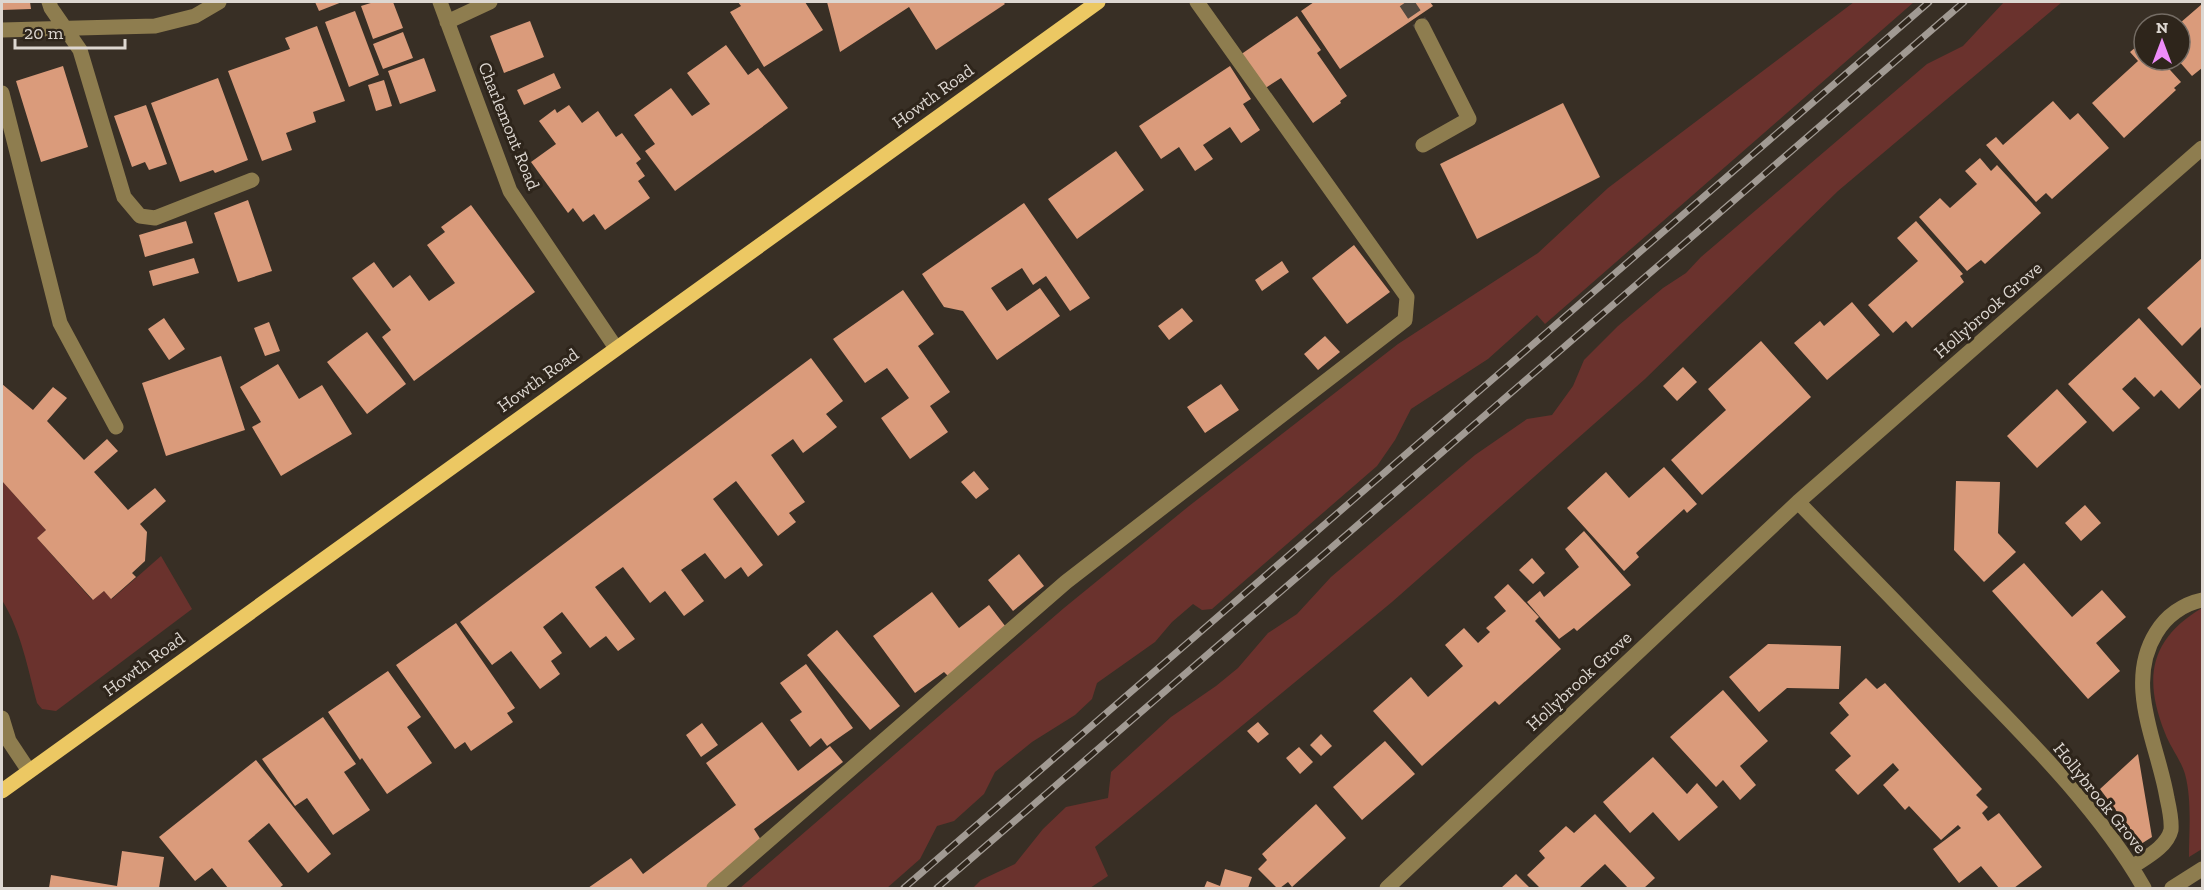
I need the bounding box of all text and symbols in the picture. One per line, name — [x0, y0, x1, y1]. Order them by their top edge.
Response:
scale bar — [15, 12, 124, 50]
north arrow — [2132, 12, 2192, 72]
text: N — [2156, 18, 2168, 37]
text: 20 m — [24, 22, 64, 44]
street label: Charlemont Road — [473, 59, 545, 193]
street label: Howth Road — [888, 59, 978, 133]
street label: Hollybrook Grove — [1929, 257, 2047, 363]
street label: Howth Road — [493, 343, 583, 417]
street label: Hollybrook Grove — [1522, 626, 1636, 736]
street label: Howth Road — [99, 627, 189, 701]
street label: Hollybrook Grove — [2049, 738, 2151, 858]

